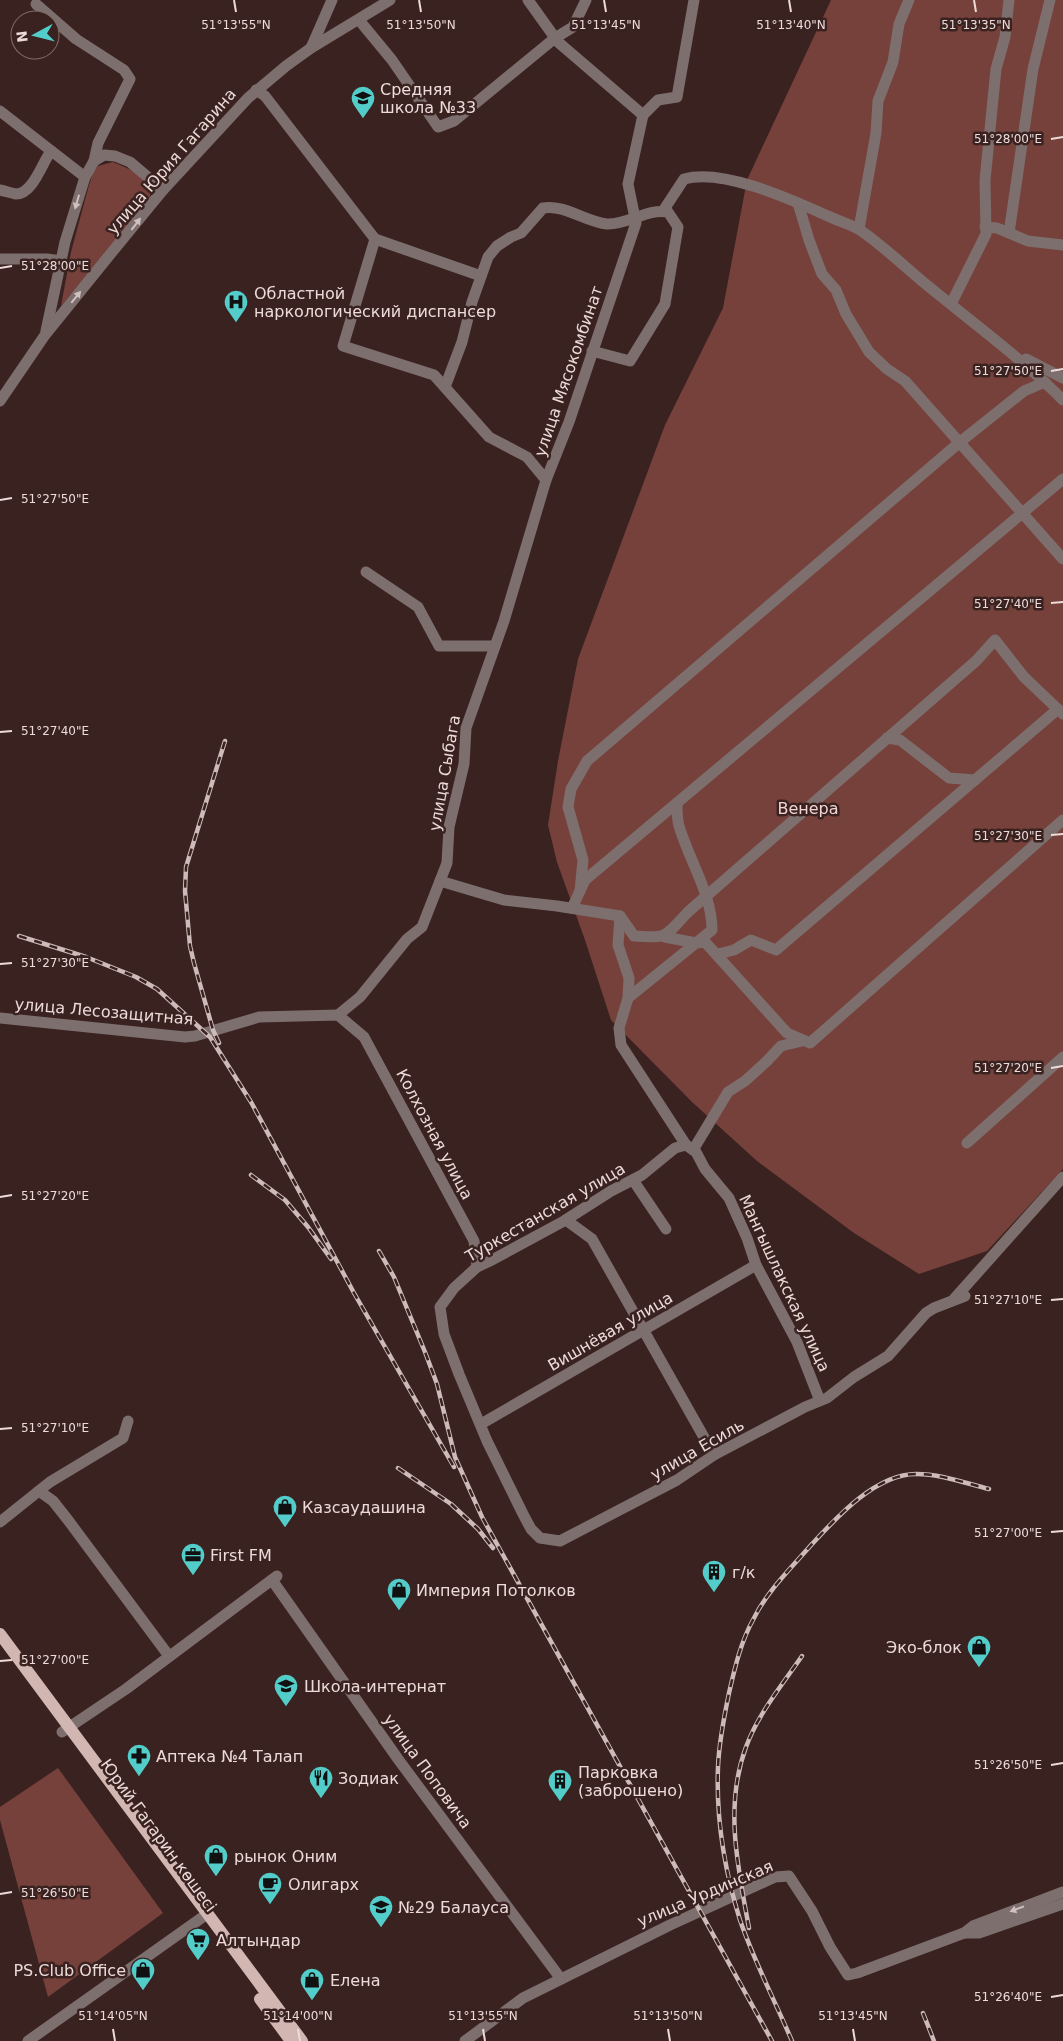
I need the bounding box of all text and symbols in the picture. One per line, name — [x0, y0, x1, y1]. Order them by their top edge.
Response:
north arrow — [10, 10, 60, 60]
text: 51°13'55"N — [201, 18, 271, 32]
text: 51°13'50"N — [386, 18, 456, 32]
text: 51°13'45"N — [571, 18, 641, 32]
text: 51°13'40"N — [756, 18, 826, 32]
text: 51°13'35"N — [941, 18, 1011, 32]
text: N — [13, 30, 31, 43]
place label: Средняя школа №33 — [380, 80, 476, 117]
street label: улица Юрия Гагарина — [103, 85, 240, 238]
school or university icon: Средняя школа №33 — [350, 85, 376, 119]
text: 51°28'00"E — [974, 132, 1042, 146]
one-way arrow — [73, 195, 81, 210]
one-way arrow — [131, 218, 142, 231]
text: 51°28'00"E — [21, 259, 89, 273]
street label: улица Мясокомбинат — [530, 283, 607, 459]
place label: Областной наркологический диспансер — [254, 284, 496, 321]
hospital icon: Областной наркологический диспансер — [223, 289, 249, 323]
one-way arrow — [70, 291, 81, 304]
text: 51°27'50"E — [974, 364, 1042, 378]
text: 51°27'50"E — [21, 492, 89, 506]
text: 51°27'40"E — [974, 597, 1042, 611]
street label: улица Сыбага — [425, 714, 464, 833]
text: 51°27'40"E — [21, 724, 89, 738]
park label: Венера — [777, 799, 839, 818]
text: 51°27'30"E — [974, 829, 1042, 843]
text: 51°27'30"E — [21, 956, 89, 970]
street label: улица Лесозащитная — [14, 994, 194, 1029]
text: 51°27'20"E — [974, 1061, 1042, 1075]
street label: Колхозная улица — [392, 1066, 477, 1203]
street label: Туркестанская улица — [461, 1159, 628, 1266]
text: 51°27'20"E — [21, 1189, 89, 1203]
street label: Мангышлакская улица — [735, 1192, 834, 1375]
street label: Вишнёвая улица — [544, 1288, 676, 1375]
text: 51°27'10"E — [974, 1293, 1042, 1307]
street label: улица Есиль — [647, 1415, 747, 1484]
text: 51°27'10"E — [21, 1421, 89, 1435]
shop icon: Казсаудашина — [272, 1494, 298, 1528]
place label: Казсаудашина — [302, 1498, 426, 1517]
text: 51°27'00"E — [974, 1526, 1042, 1540]
office icon: First FM — [180, 1542, 206, 1576]
place label: First FM — [210, 1546, 272, 1565]
building icon: г/к — [701, 1559, 727, 1593]
place label: г/к — [732, 1563, 756, 1582]
shop icon: Империя Потолков — [386, 1577, 412, 1611]
place label: Империя Потолков — [416, 1581, 576, 1600]
shop icon: Эко-блок — [966, 1634, 992, 1668]
place label: Эко-блок — [886, 1638, 962, 1657]
text: 51°27'00"E — [21, 1653, 89, 1667]
school or university icon: Школа-интернат — [273, 1673, 299, 1707]
place label: Школа-интернат — [304, 1677, 446, 1696]
street label: улица Поповича — [380, 1710, 476, 1832]
pharmacy icon: Аптека №4 Талап — [126, 1743, 152, 1777]
place label: Аптека №4 Талап — [156, 1747, 303, 1766]
street label: Юрий Гагарин көшесі — [97, 1755, 220, 1915]
text: 51°26'50"E — [974, 1758, 1042, 1772]
place label: Парковка (заброшено) — [578, 1763, 683, 1800]
restaurant icon: Зодиак — [308, 1765, 334, 1799]
building icon: Парковка (заброшено) — [547, 1768, 573, 1802]
place label: Зодиак — [338, 1769, 399, 1788]
shop icon: рынок Оним — [203, 1843, 229, 1877]
place label: рынок Оним — [234, 1847, 337, 1866]
street label: улица Урдинская — [634, 1856, 776, 1931]
cafe icon: Олигарх — [257, 1871, 283, 1905]
place label: Олигарх — [288, 1875, 359, 1894]
text: 51°26'50"E — [21, 1886, 89, 1900]
school or university icon: №29 Балауса — [368, 1894, 394, 1928]
place label: №29 Балауса — [398, 1898, 509, 1917]
one-way arrow — [1010, 1906, 1025, 1913]
supermarket icon: Алтындар — [185, 1927, 211, 1961]
place label: Алтындар — [216, 1931, 301, 1950]
shop icon: PS.Club Office — [130, 1957, 156, 1991]
place label: PS.Club Office — [13, 1961, 126, 1980]
shop icon: Елена — [299, 1967, 325, 2001]
place label: Елена — [330, 1971, 380, 1990]
text: 51°26'40"E — [974, 1990, 1042, 2004]
text: 51°14'05"N — [78, 2009, 148, 2023]
text: 51°14'00"N — [263, 2009, 333, 2023]
text: 51°13'55"N — [448, 2009, 518, 2023]
text: 51°13'50"N — [633, 2009, 703, 2023]
text: 51°13'45"N — [818, 2009, 888, 2023]

